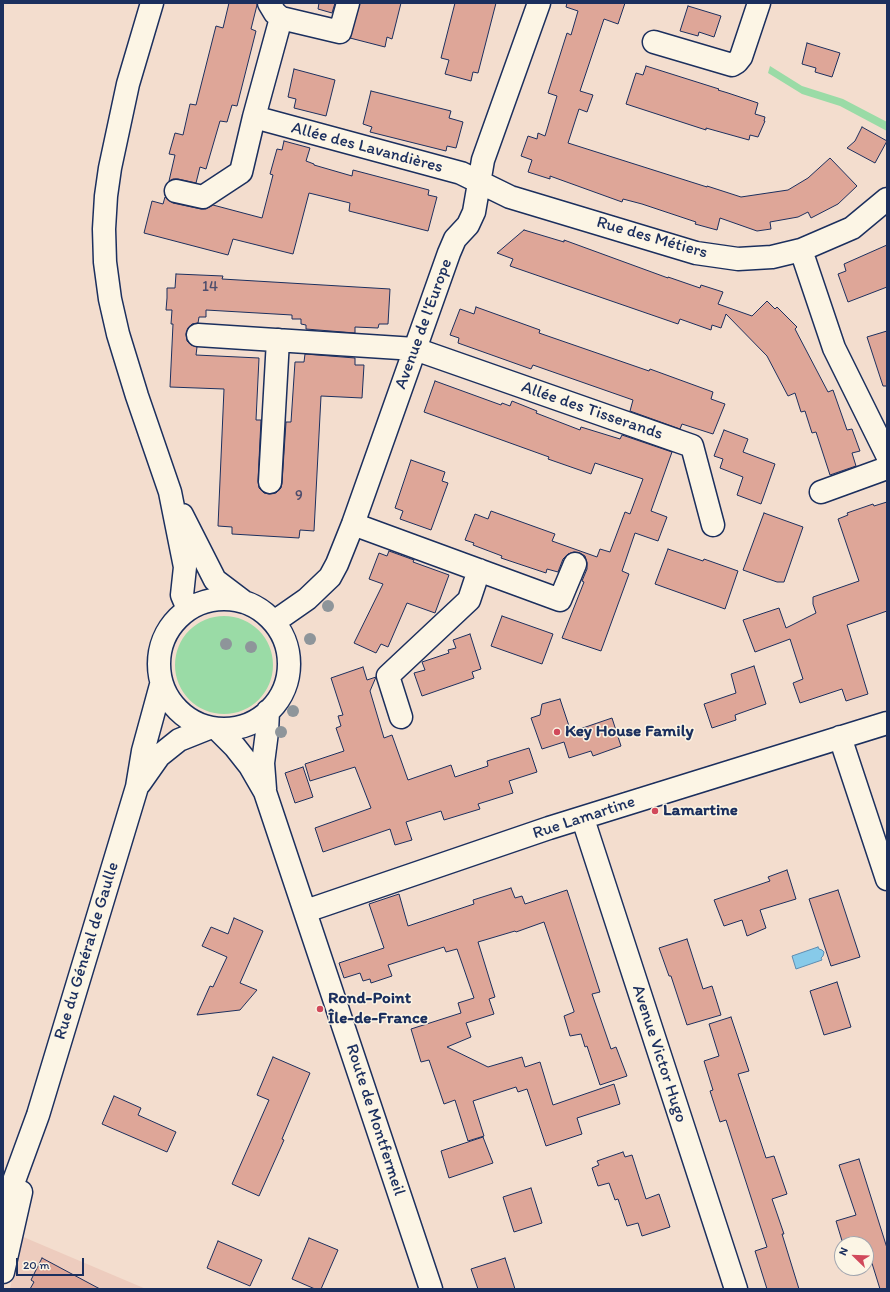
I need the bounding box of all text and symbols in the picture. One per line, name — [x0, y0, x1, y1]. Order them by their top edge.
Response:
street label: Allée des Lavandières — [289, 118, 445, 178]
street label: Rue des Métiers — [594, 212, 710, 264]
street label: Avenue de l'Europe — [391, 256, 457, 392]
house number: 14 — [202, 278, 218, 296]
street label: Allée des Tisserands — [519, 377, 665, 445]
house number: 9 — [295, 487, 303, 505]
place label: Key House Family — [565, 722, 694, 742]
marker: Key House Family — [552, 727, 562, 737]
street label: Rue Lamartine — [530, 792, 638, 844]
place label: Lamartine — [663, 801, 738, 821]
marker: Lamartine — [650, 806, 660, 816]
street label: Rue du Général de Gaulle — [50, 860, 124, 1042]
street label: Avenue Victor Hugo — [627, 983, 691, 1125]
place label: Rond-Point Île-de-France — [328, 989, 428, 1029]
marker: Rond-Point Île-de-France — [315, 1004, 325, 1014]
street label: Route de Montfermeil — [341, 1042, 409, 1198]
north arrow — [834, 1236, 874, 1276]
text: N — [836, 1246, 851, 1257]
scale bar — [18, 1250, 86, 1276]
text: 20 m — [23, 1258, 50, 1272]

